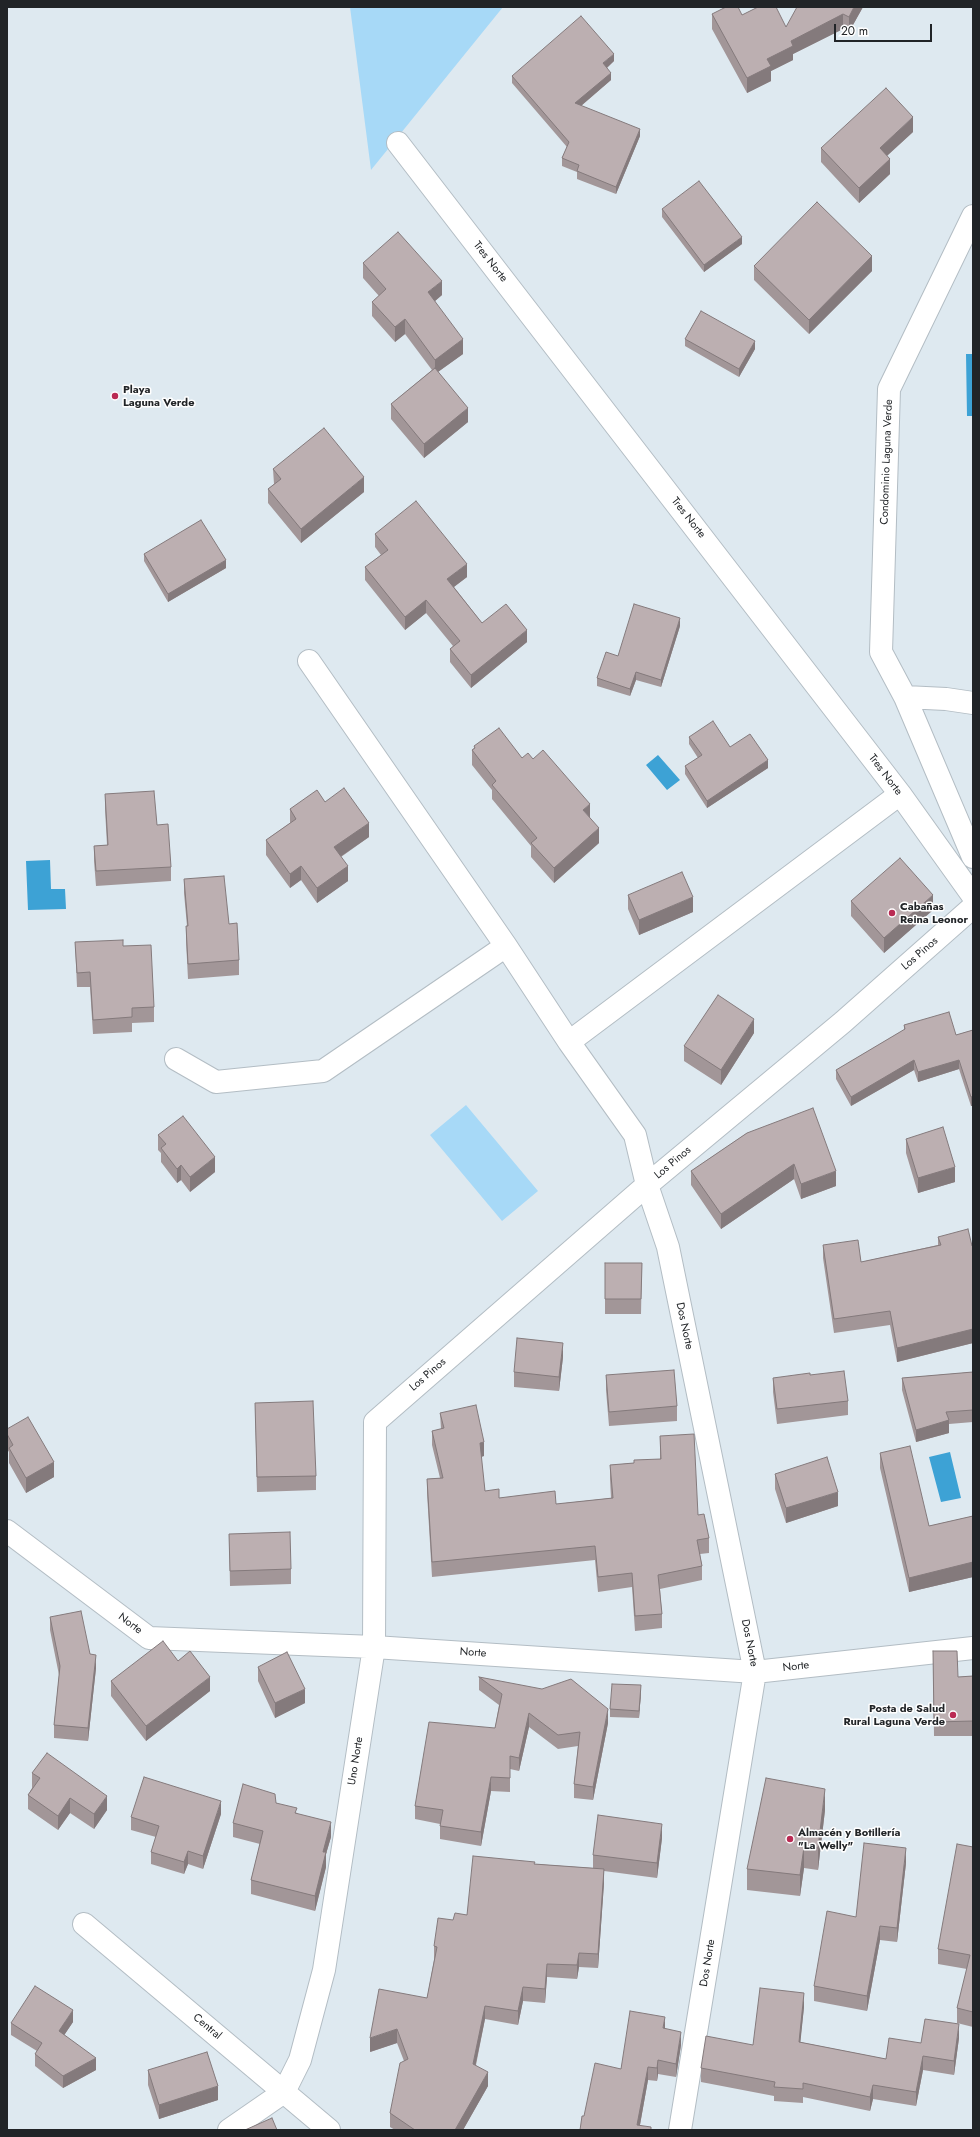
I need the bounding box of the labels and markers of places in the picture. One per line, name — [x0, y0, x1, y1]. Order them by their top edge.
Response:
place label: Playa Laguna Verde — [123, 383, 194, 409]
marker: Playa Laguna Verde — [110, 391, 120, 401]
place label: Cabañas Reina Leonor — [900, 900, 968, 926]
marker: Cabañas Reina Leonor — [887, 908, 897, 918]
place label: Posta de Salud Rural Laguna Verde — [843, 1702, 945, 1728]
marker: Posta de Salud Rural Laguna Verde — [948, 1710, 958, 1720]
place label: Almacén y Botillería "La Welly" — [798, 1826, 900, 1852]
marker: Almacén y Botillería "La Welly" — [785, 1834, 795, 1844]

